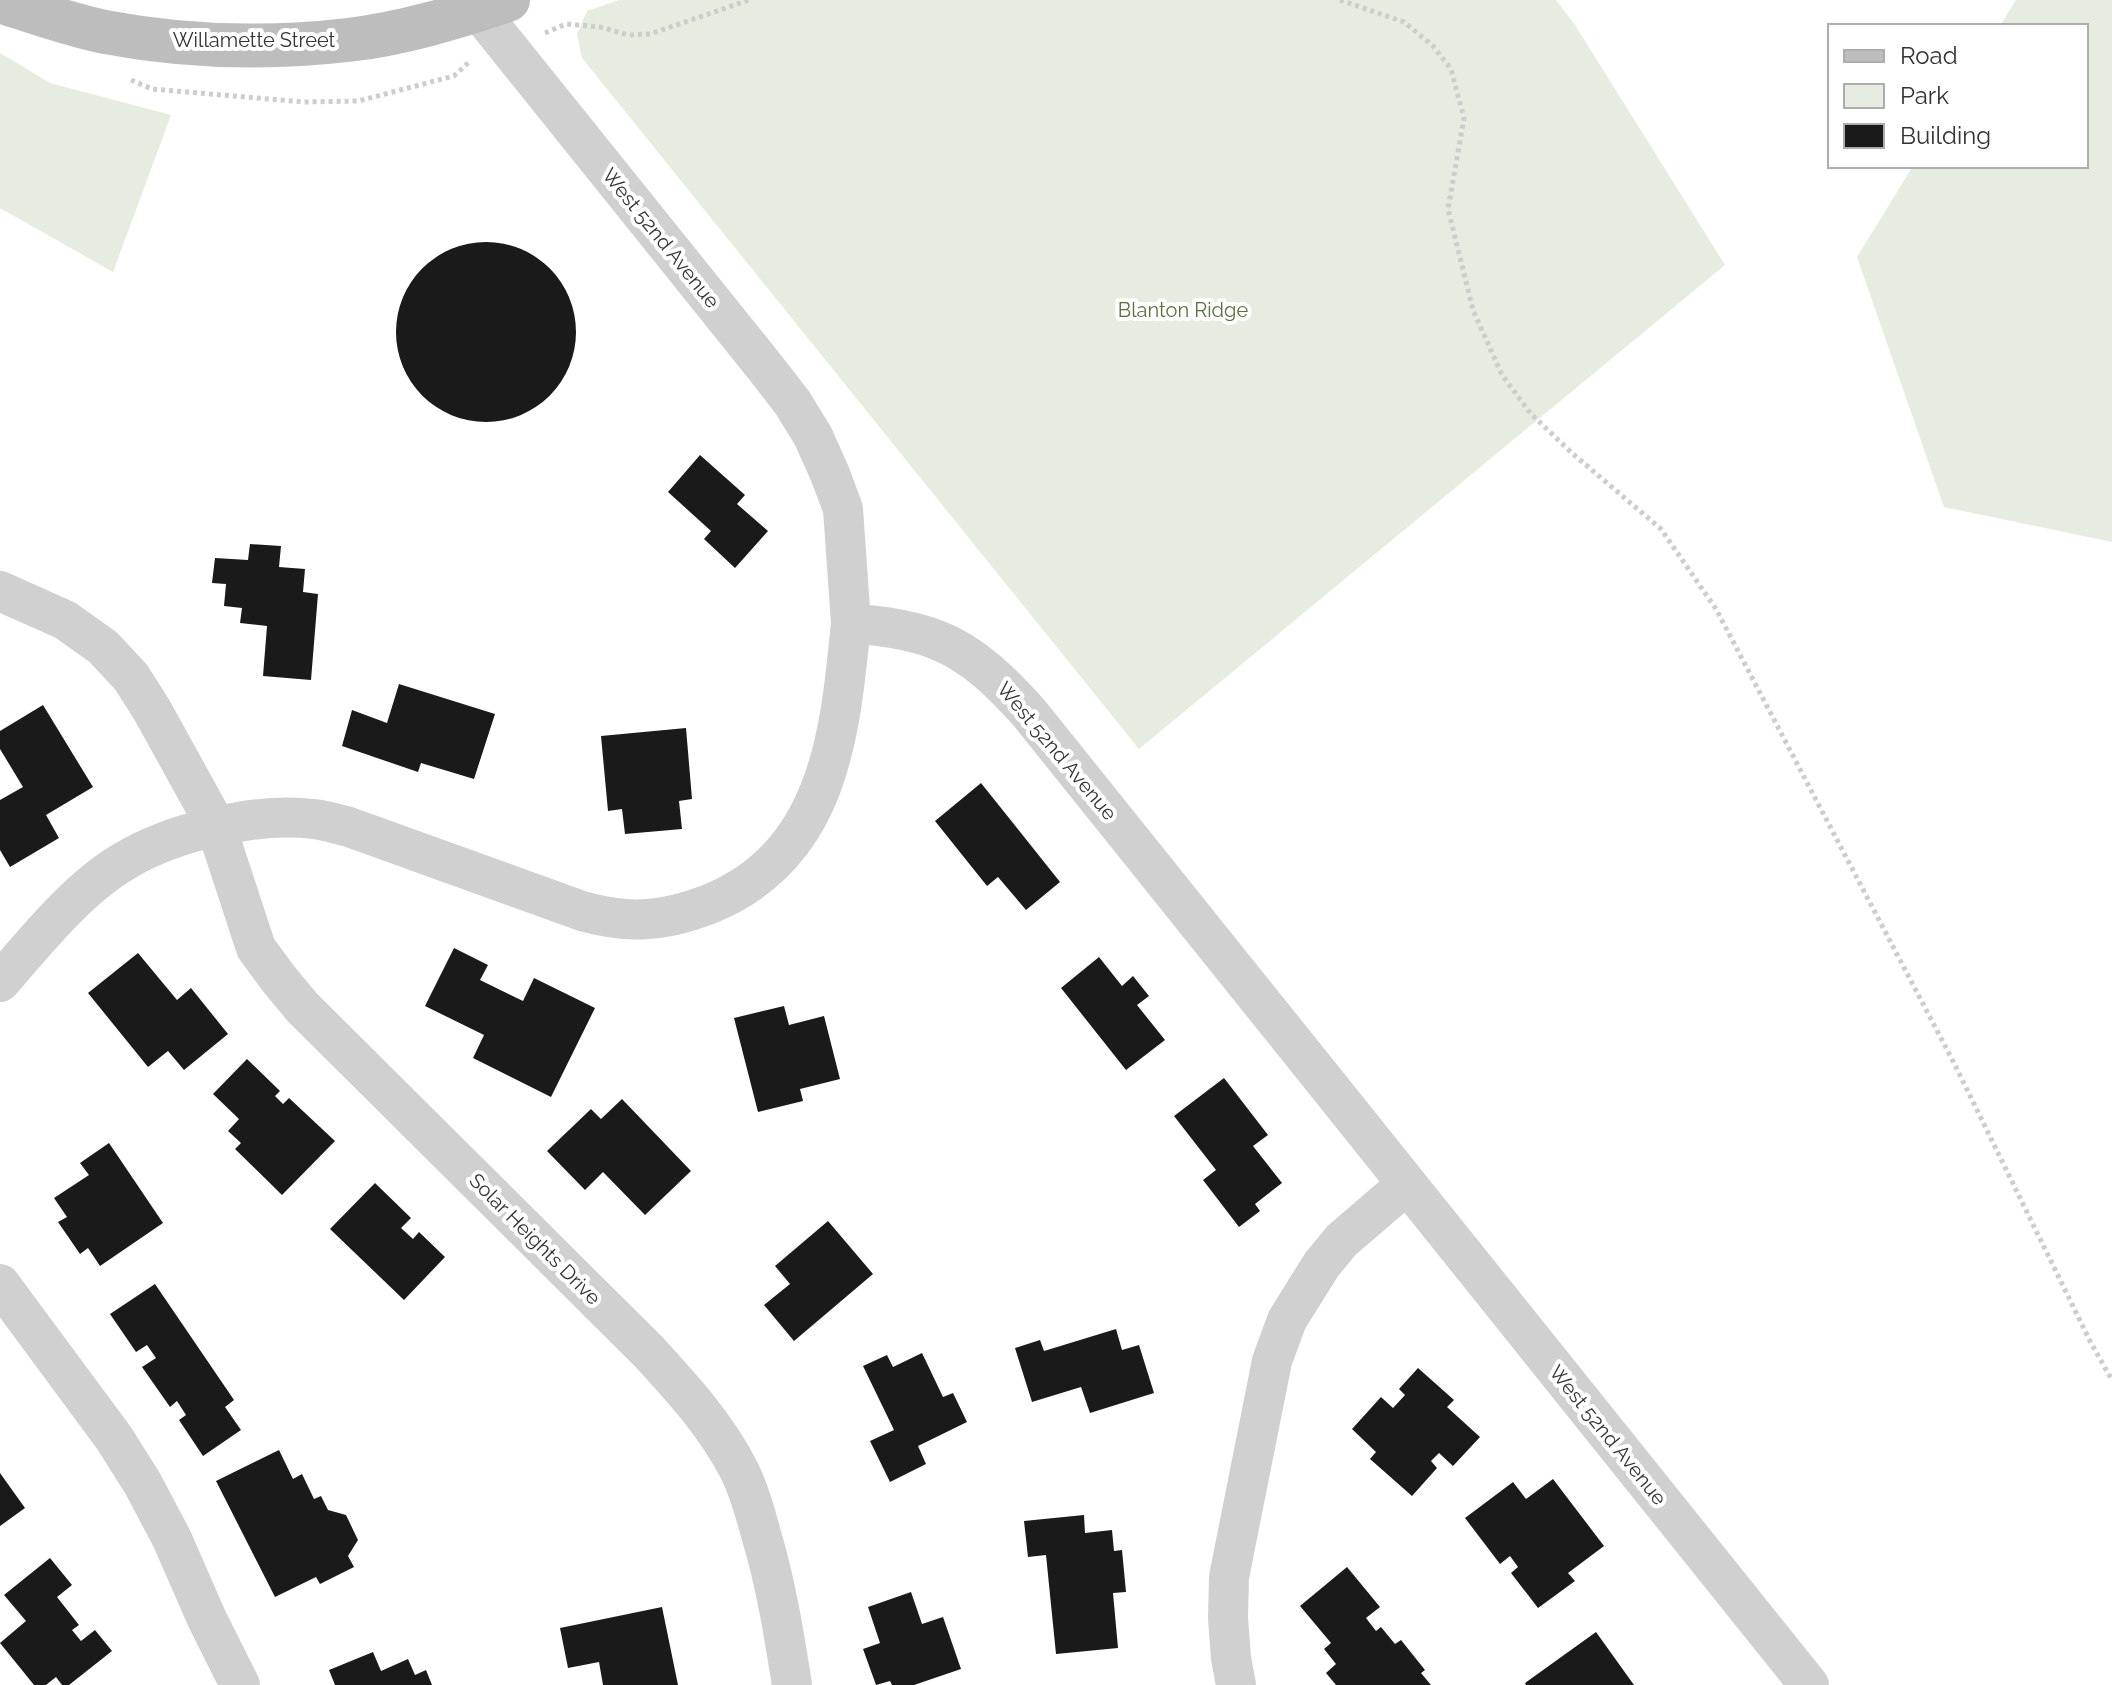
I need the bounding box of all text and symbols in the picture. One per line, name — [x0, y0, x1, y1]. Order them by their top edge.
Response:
legend — [1828, 24, 2088, 168]
street label: Willamette Street — [173, 28, 336, 52]
text: Road — [1900, 41, 1958, 70]
text: Park — [1900, 81, 1949, 110]
text: Building — [1900, 121, 1991, 150]
street label: West 52nd Avenue — [597, 163, 725, 313]
park label: Blanton Ridge — [1118, 298, 1248, 322]
street label: West 52nd Avenue — [992, 677, 1122, 825]
street label: Solar Heights Drive — [464, 1168, 606, 1310]
street label: West 52nd Avenue — [1544, 1360, 1672, 1510]

